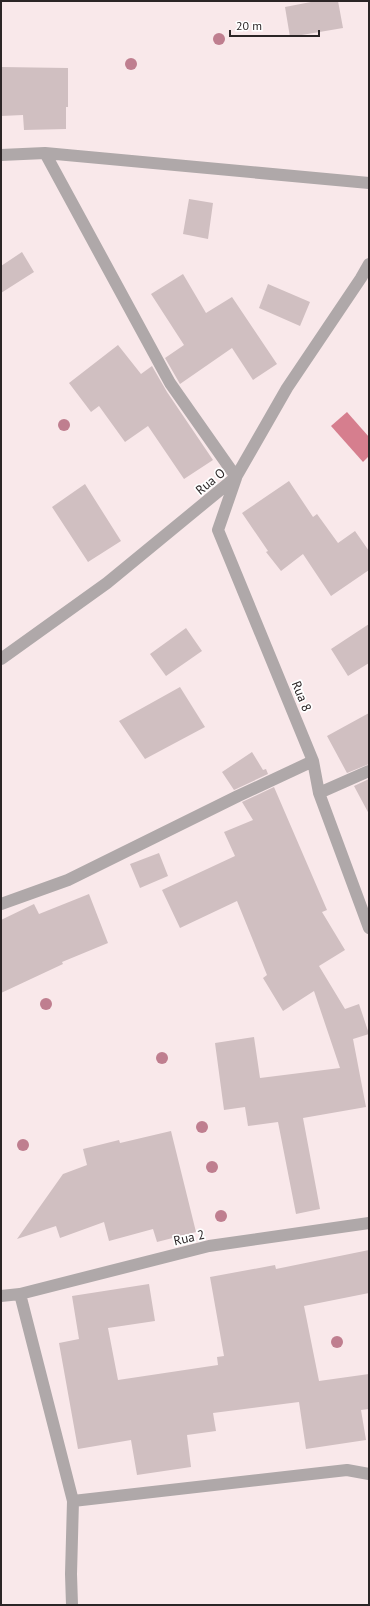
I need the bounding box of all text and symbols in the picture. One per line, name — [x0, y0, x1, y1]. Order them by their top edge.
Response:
scale bar — [230, 12, 319, 38]
text: 20 m — [236, 18, 262, 33]
street label: Rua O — [192, 464, 229, 499]
street label: Rua 8 — [288, 678, 315, 714]
street label: Rua 2 — [172, 1226, 206, 1249]

